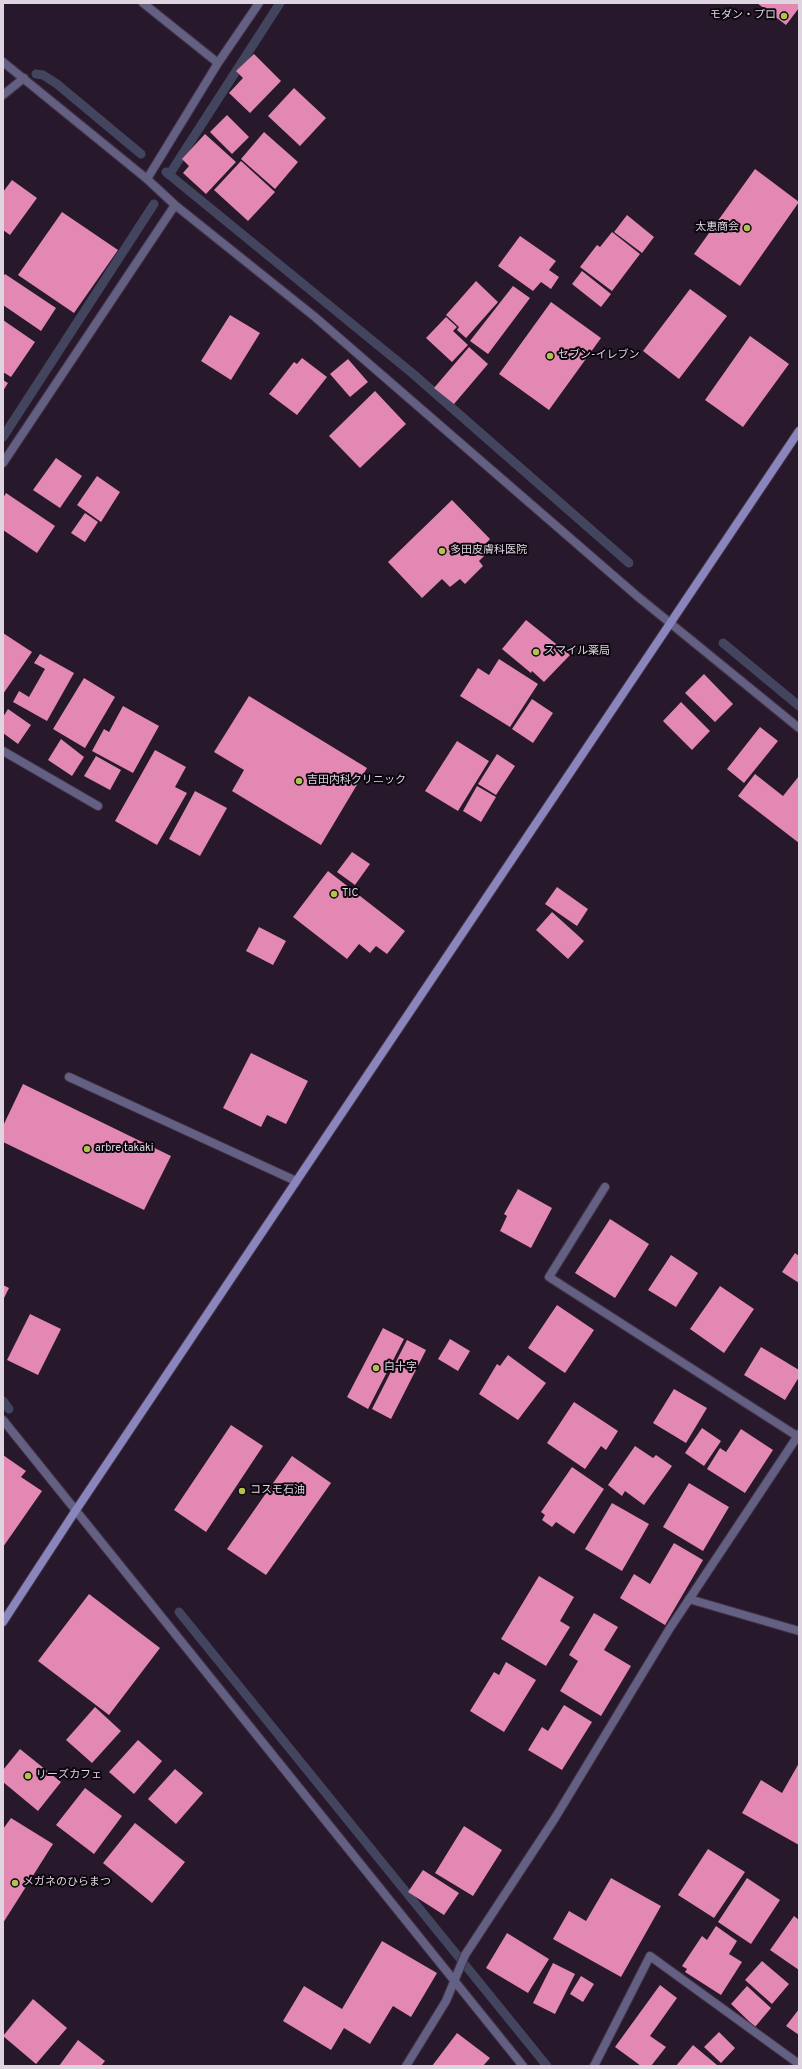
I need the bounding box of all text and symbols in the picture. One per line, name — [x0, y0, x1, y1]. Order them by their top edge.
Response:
place label: モダン・プロ — [710, 9, 776, 23]
marker: モダン・プロ — [779, 11, 789, 21]
place label: 太恵商会 — [695, 221, 739, 235]
marker: 太恵商会 — [742, 223, 752, 233]
place label: セブン-イレブン — [558, 349, 639, 363]
marker: セブン-イレブン — [545, 351, 555, 361]
place label: 多田皮膚科医院 — [450, 544, 527, 558]
marker: 多田皮膚科医院 — [437, 546, 447, 556]
place label: スマイル薬局 — [544, 645, 610, 659]
marker: スマイル薬局 — [531, 647, 541, 657]
place label: 吉田内科クリニック — [307, 774, 406, 788]
marker: 吉田内科クリニック — [294, 776, 304, 786]
place label: TIC — [342, 887, 359, 901]
marker: TIC — [329, 889, 339, 899]
place label: arbre takaki — [95, 1142, 154, 1156]
marker: arbre takaki — [82, 1144, 92, 1154]
place label: 白十字 — [384, 1361, 417, 1375]
marker: 白十字 — [371, 1363, 381, 1373]
place label: コスモ石油 — [250, 1484, 305, 1498]
marker: コスモ石油 — [237, 1486, 247, 1496]
place label: リーズカフェ — [36, 1769, 102, 1783]
marker: リーズカフェ — [23, 1771, 33, 1781]
place label: メガネのひらまつ — [23, 1876, 111, 1890]
marker: メガネのひらまつ — [10, 1878, 20, 1888]

